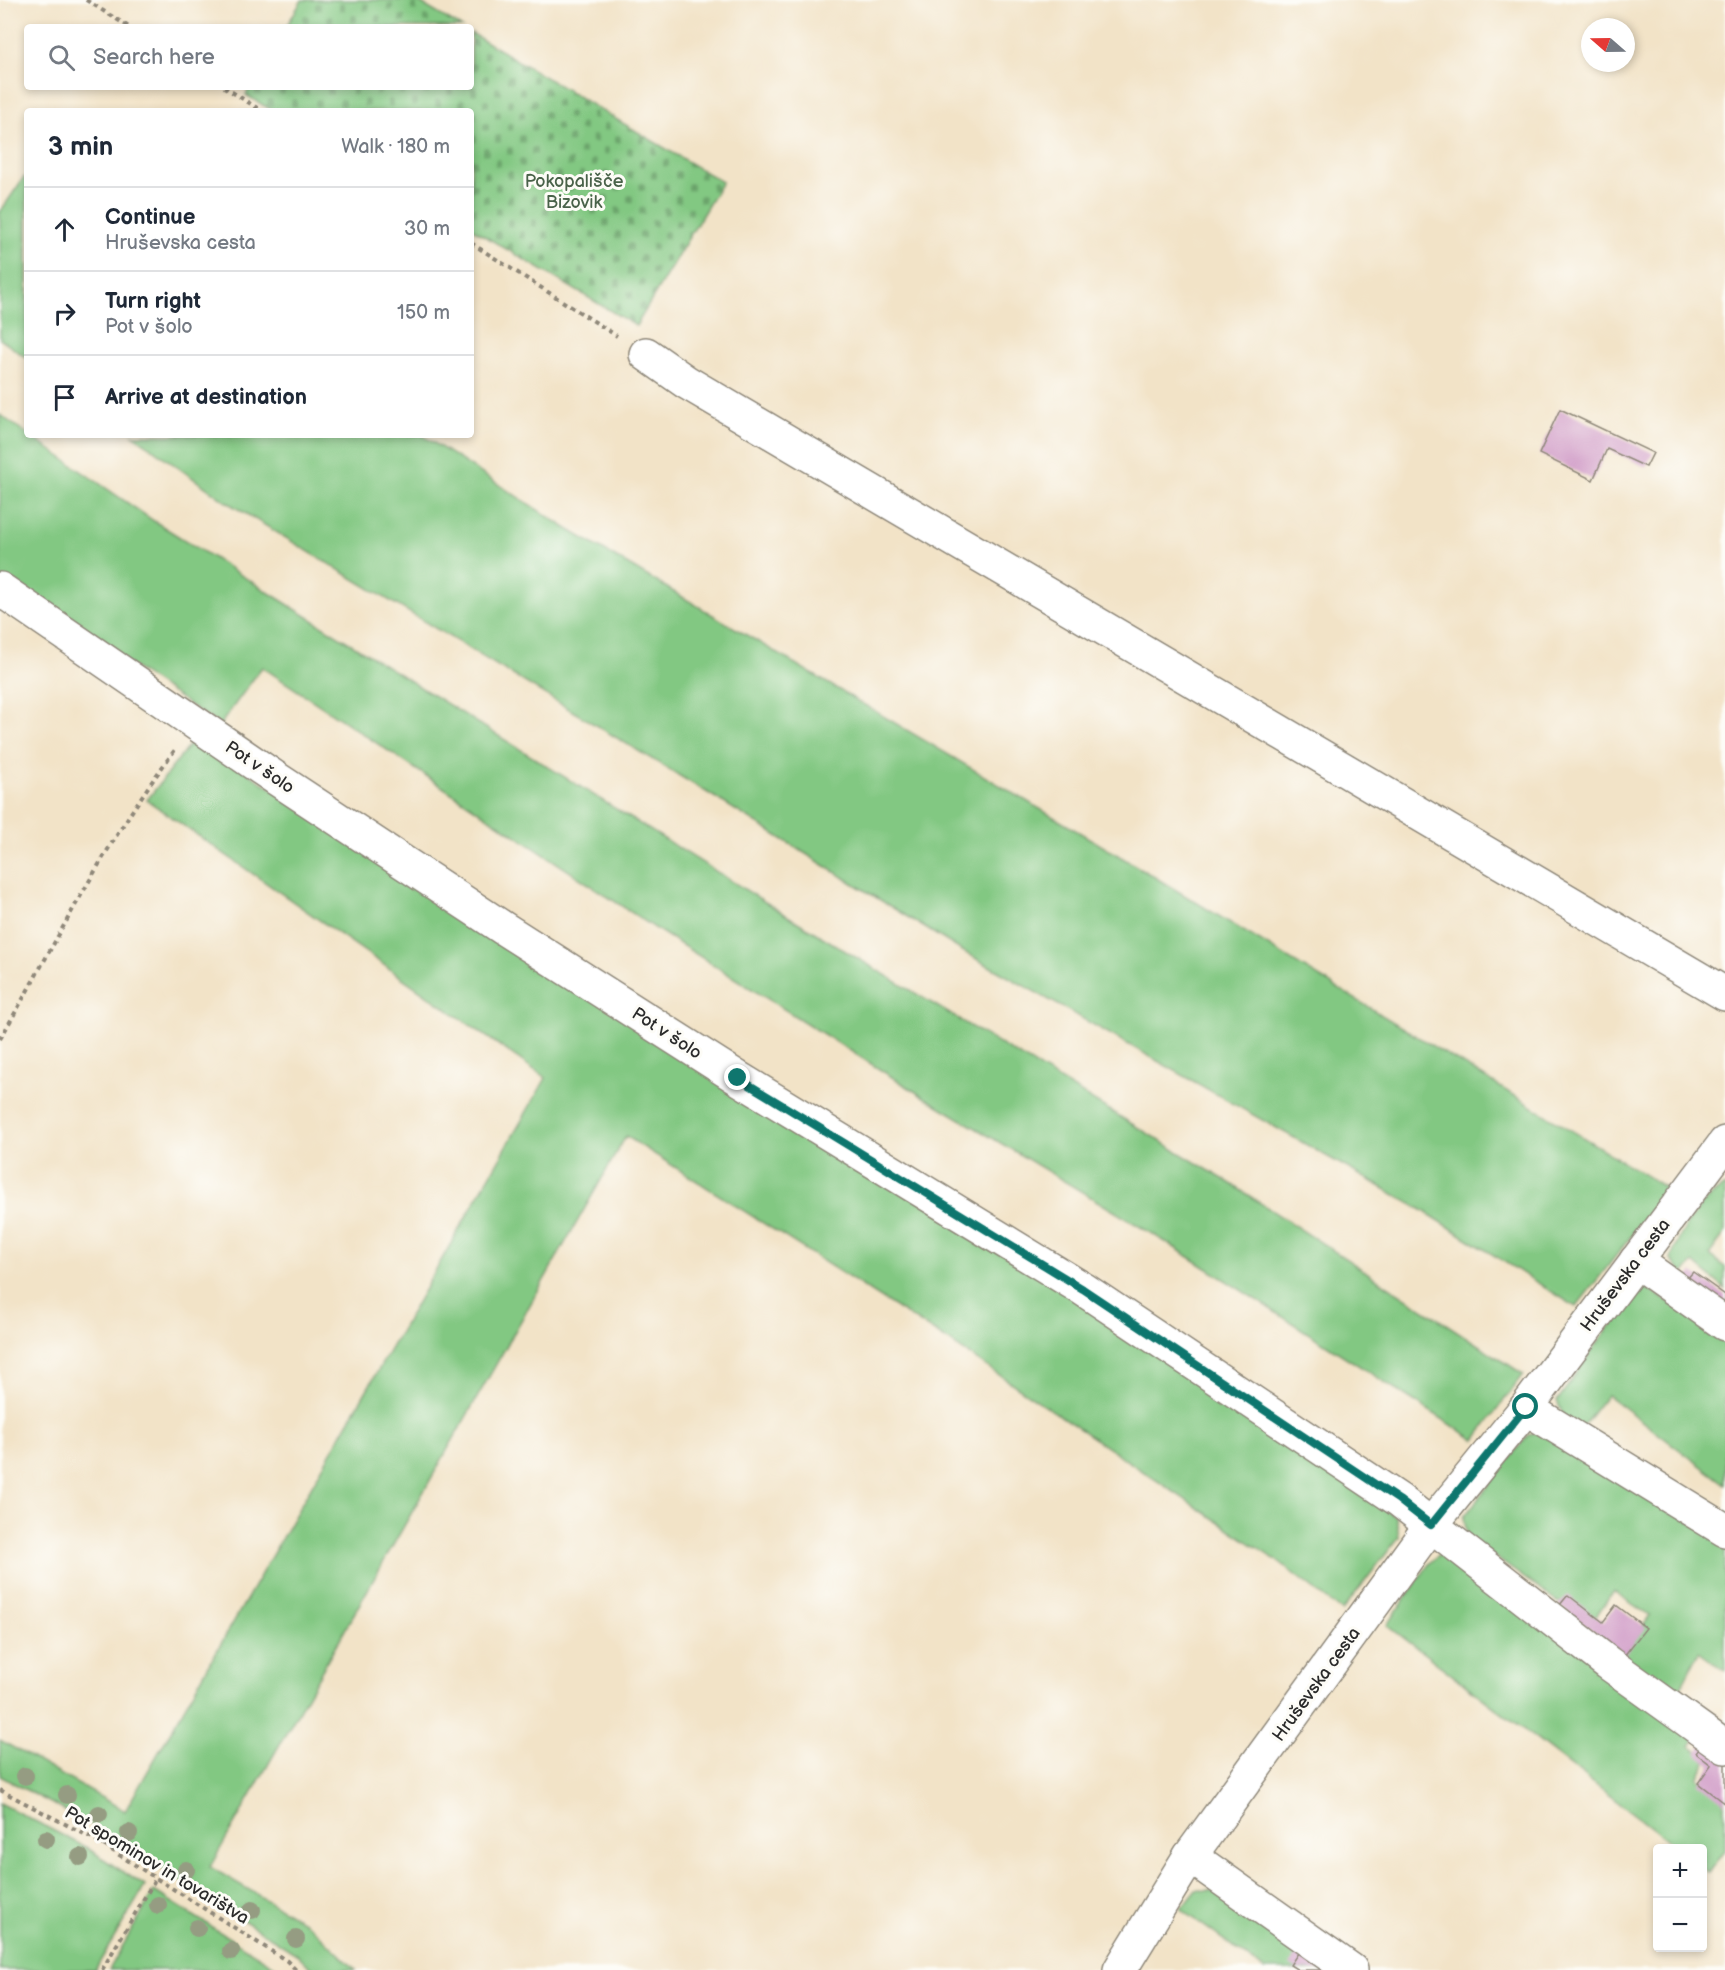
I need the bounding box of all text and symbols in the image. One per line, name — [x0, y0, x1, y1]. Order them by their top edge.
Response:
north arrow — [1581, 18, 1635, 72]
search box — [24, 24, 474, 90]
icon: search — [45, 41, 78, 74]
text: Search here — [93, 44, 215, 71]
text: 3 min — [48, 132, 113, 163]
text: Walk · 180 m — [341, 135, 450, 159]
park label: Pokopališče Bizovik — [525, 171, 624, 213]
text: Continue — [105, 204, 195, 231]
icon: ahead — [48, 213, 81, 246]
text: 30 m — [404, 217, 450, 241]
text: Hruševska cesta — [105, 231, 256, 255]
text: Turn right — [105, 288, 201, 315]
icon: right — [48, 297, 81, 330]
text: 150 m — [397, 301, 450, 325]
text: Pot v šolo — [105, 315, 193, 339]
icon: arrive — [48, 381, 81, 414]
text: Arrive at destination — [105, 384, 307, 411]
street label: Pot v šolo — [221, 737, 298, 798]
street label: Pot v šolo — [628, 1003, 705, 1064]
route end — [724, 1064, 750, 1090]
street label: Hruševska cesta — [1576, 1215, 1675, 1336]
route start — [1512, 1393, 1538, 1419]
street label: Hruševska cesta — [1268, 1623, 1365, 1745]
street label: Pot spominov in tovarištva — [61, 1802, 253, 1929]
map controls — [1653, 1844, 1707, 1952]
button: + — [1653, 1844, 1707, 1898]
button: − — [1653, 1898, 1707, 1952]

